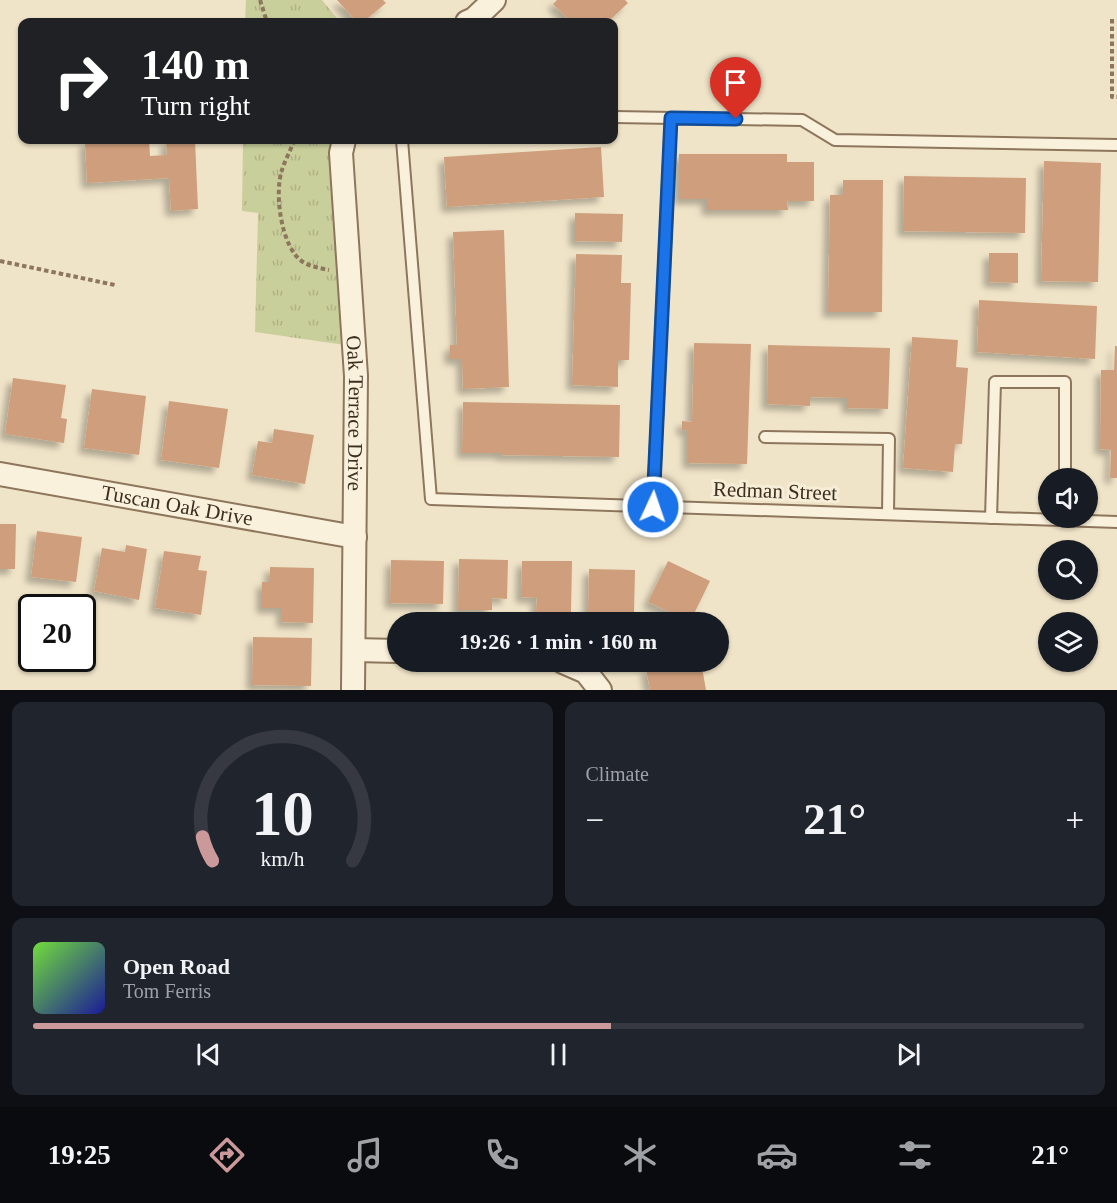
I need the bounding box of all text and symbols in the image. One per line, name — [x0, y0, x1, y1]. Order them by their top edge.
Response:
icon: right — [42, 42, 120, 120]
text: 140 m — [141, 42, 250, 88]
pin — [710, 57, 761, 119]
icon: arrive — [719, 66, 752, 99]
text: Turn right — [141, 91, 250, 121]
street label: Oak Terrace Drive — [341, 335, 368, 491]
map controls — [1038, 468, 1098, 672]
button: sound — [1038, 468, 1098, 528]
position arrow — [621, 475, 685, 539]
street label: Redman Street — [713, 477, 838, 505]
street label: Tuscan Oak Drive — [100, 480, 255, 531]
button: search — [1038, 540, 1098, 600]
speed limit sign: 20 — [18, 594, 96, 672]
button: layers — [1038, 612, 1098, 672]
text: 19:26 · 1 min · 160 m — [459, 629, 657, 654]
text: Climate — [586, 763, 649, 785]
text: 10 — [251, 779, 313, 848]
text: 21° — [803, 794, 866, 844]
text: − — [586, 802, 604, 838]
text: + — [1065, 802, 1084, 838]
text: km/h — [260, 847, 305, 871]
text: Open Road — [123, 954, 230, 979]
text: Tom Ferris — [123, 980, 211, 1002]
icon: previous — [192, 1038, 225, 1071]
icon: pause — [542, 1038, 575, 1071]
icon: next — [892, 1038, 925, 1071]
icon: directions — [206, 1134, 248, 1176]
icon: music — [344, 1134, 386, 1176]
icon: phone — [481, 1134, 523, 1176]
icon: climate — [619, 1134, 661, 1176]
icon: car — [756, 1134, 798, 1176]
icon: filters — [894, 1134, 936, 1176]
text: 19:25 — [48, 1140, 111, 1170]
text: 21° — [1031, 1140, 1069, 1170]

